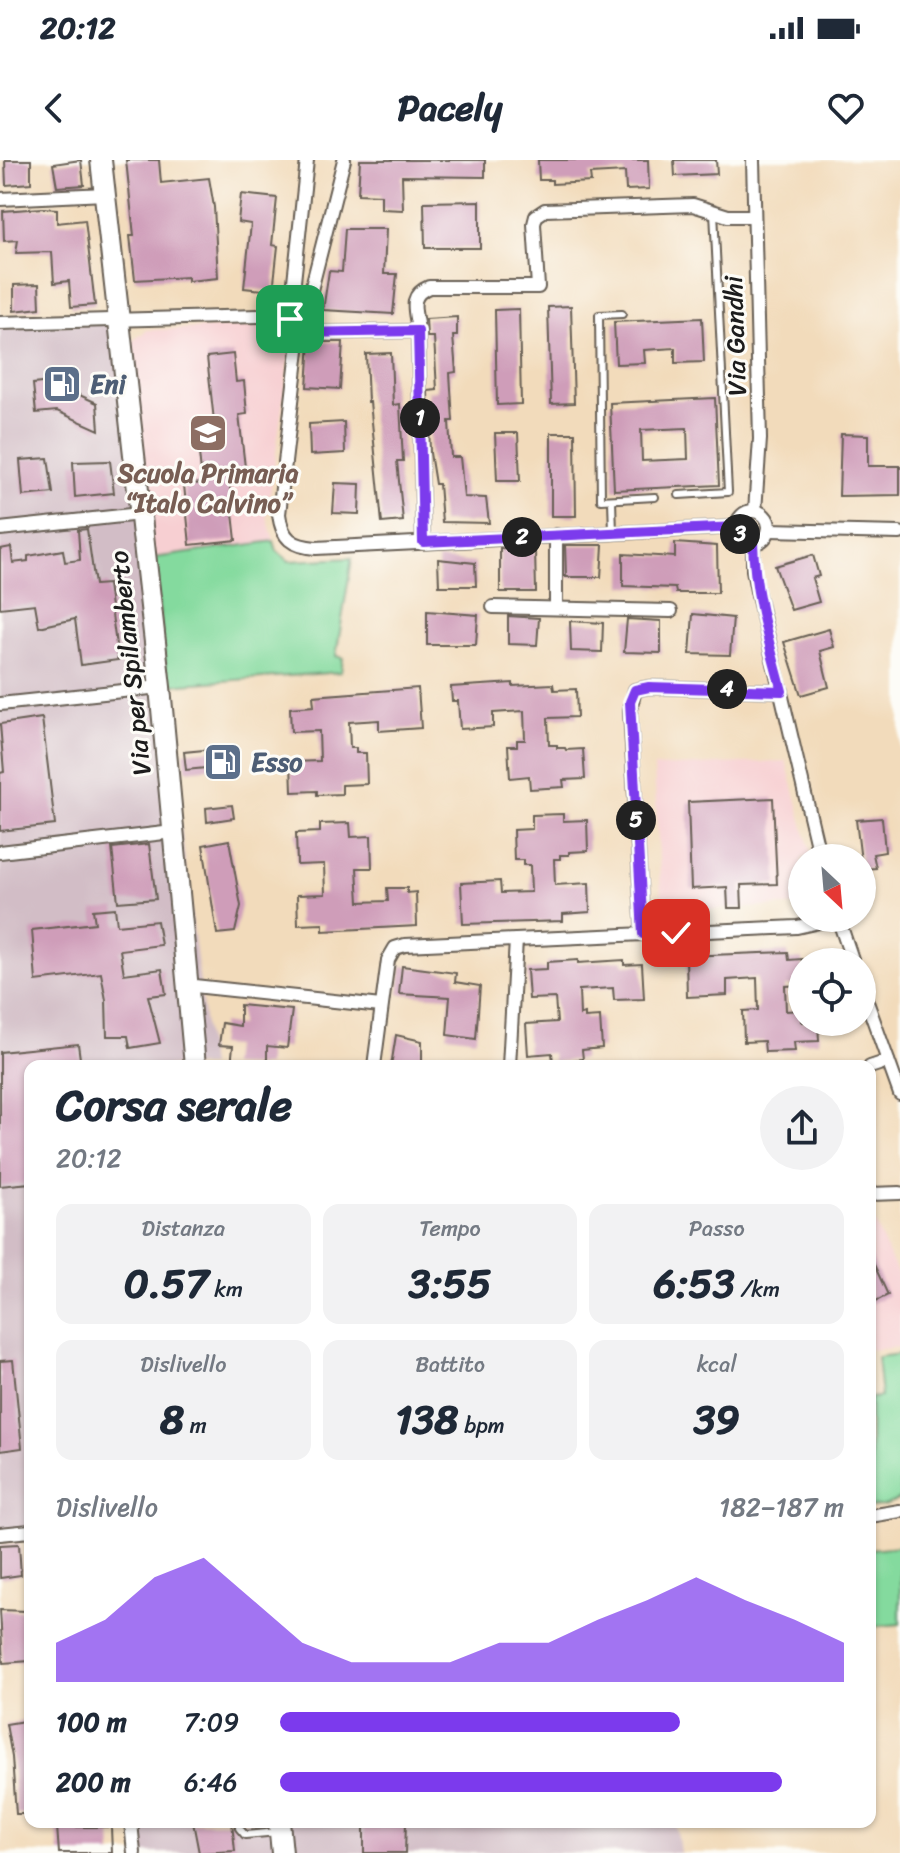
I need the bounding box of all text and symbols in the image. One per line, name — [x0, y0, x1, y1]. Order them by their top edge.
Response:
text: 20:12 — [40, 1, 116, 55]
text: Pacely — [397, 76, 503, 140]
icon: back — [32, 86, 76, 130]
icon: heart — [824, 86, 868, 130]
street label: Via Gandhi — [710, 274, 760, 397]
pin — [256, 285, 324, 353]
icon: arrive — [268, 297, 312, 341]
place label: Eni — [90, 361, 127, 407]
fuel station icon: Eni — [41, 363, 83, 405]
pin: 1 — [400, 398, 440, 438]
text: 1 — [415, 398, 425, 437]
school or university icon: Scuola Primaria “Italo Calvino” — [187, 412, 229, 454]
place label: Scuola Primaria “Italo Calvino” — [116, 450, 299, 526]
pin: 3 — [720, 514, 760, 554]
text: 3 — [734, 514, 746, 553]
pin: 2 — [502, 517, 542, 557]
text: 2 — [516, 517, 528, 556]
street label: Via per Spilamberto — [95, 549, 165, 777]
pin: 4 — [707, 669, 747, 709]
text: 4 — [720, 669, 734, 708]
place label: Esso — [251, 739, 303, 785]
fuel station icon: Esso — [202, 741, 244, 783]
pin: 5 — [616, 800, 656, 840]
text: 5 — [629, 800, 643, 839]
north arrow — [788, 844, 876, 932]
map controls — [788, 844, 876, 1036]
pin — [642, 899, 710, 967]
icon: check — [654, 911, 698, 955]
button: locate — [788, 948, 876, 1036]
text: Corsa serale — [56, 1066, 292, 1144]
button: share — [760, 1086, 844, 1170]
text: 20:12 — [56, 1135, 121, 1181]
text: Distanza — [142, 1209, 225, 1248]
text: Tempo — [419, 1209, 481, 1248]
text: Passo — [689, 1209, 745, 1248]
text: 0.57 — [124, 1248, 208, 1319]
text: 3:55 — [409, 1248, 491, 1319]
text: 6:53 — [653, 1248, 735, 1319]
text: km — [208, 1270, 243, 1309]
text: /km — [735, 1270, 780, 1309]
text: Dislivello — [140, 1345, 226, 1384]
text: Battito — [415, 1345, 485, 1384]
text: kcal — [697, 1345, 737, 1384]
text: 8 — [160, 1384, 184, 1455]
text: 138 — [395, 1384, 458, 1455]
text: 39 — [693, 1384, 740, 1455]
text: m — [184, 1406, 207, 1445]
text: bpm — [458, 1406, 505, 1445]
text: Dislivello — [56, 1484, 158, 1530]
text: 182–187 m — [719, 1484, 844, 1530]
text: 100 m — [56, 1699, 127, 1745]
text: 7:09 — [184, 1699, 239, 1745]
text: 200 m — [56, 1759, 131, 1805]
text: 6:46 — [184, 1759, 238, 1805]

